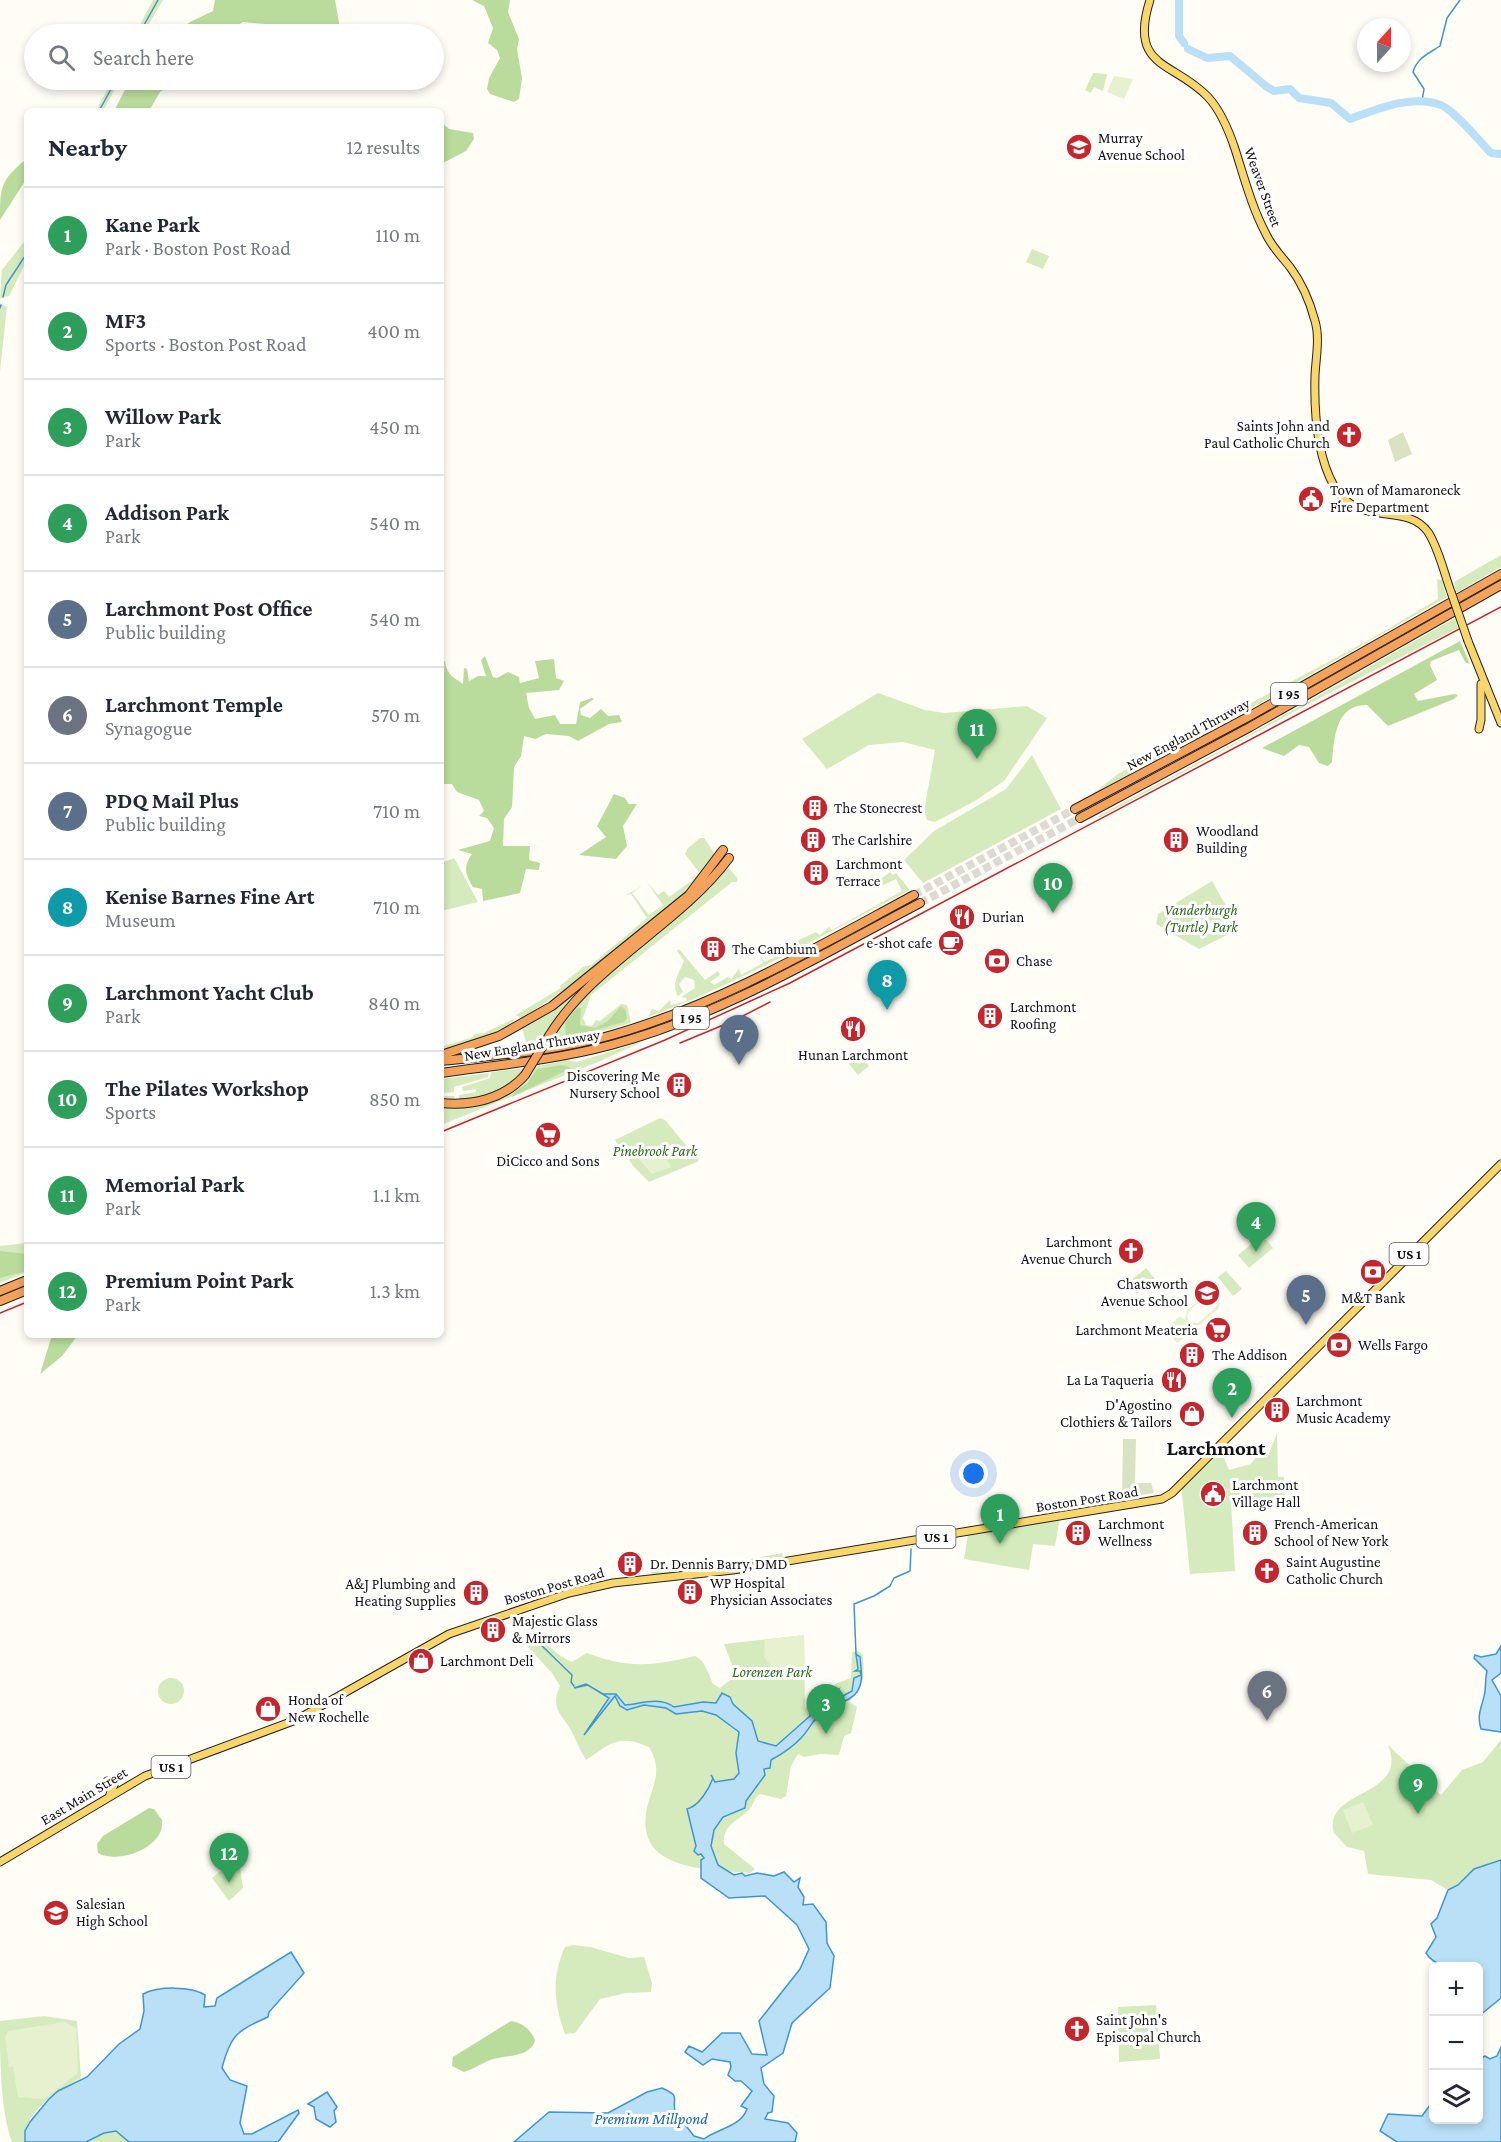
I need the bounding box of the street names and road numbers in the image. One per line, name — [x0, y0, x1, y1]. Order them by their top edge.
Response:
street label: Weaver Street — [1241, 145, 1285, 230]
road number: I 95 — [1271, 683, 1307, 705]
street label: New England Thruway — [1124, 695, 1253, 774]
road number: I 95 — [673, 1007, 709, 1029]
street label: New England Thruway — [463, 1026, 601, 1065]
road number: US 1 — [1390, 1243, 1428, 1265]
street label: Boston Post Road — [1035, 1483, 1139, 1515]
road number: US 1 — [916, 1526, 956, 1548]
street label: Boston Post Road — [502, 1564, 606, 1608]
road number: US 1 — [152, 1756, 190, 1778]
street label: East Main Street — [38, 1763, 131, 1828]

